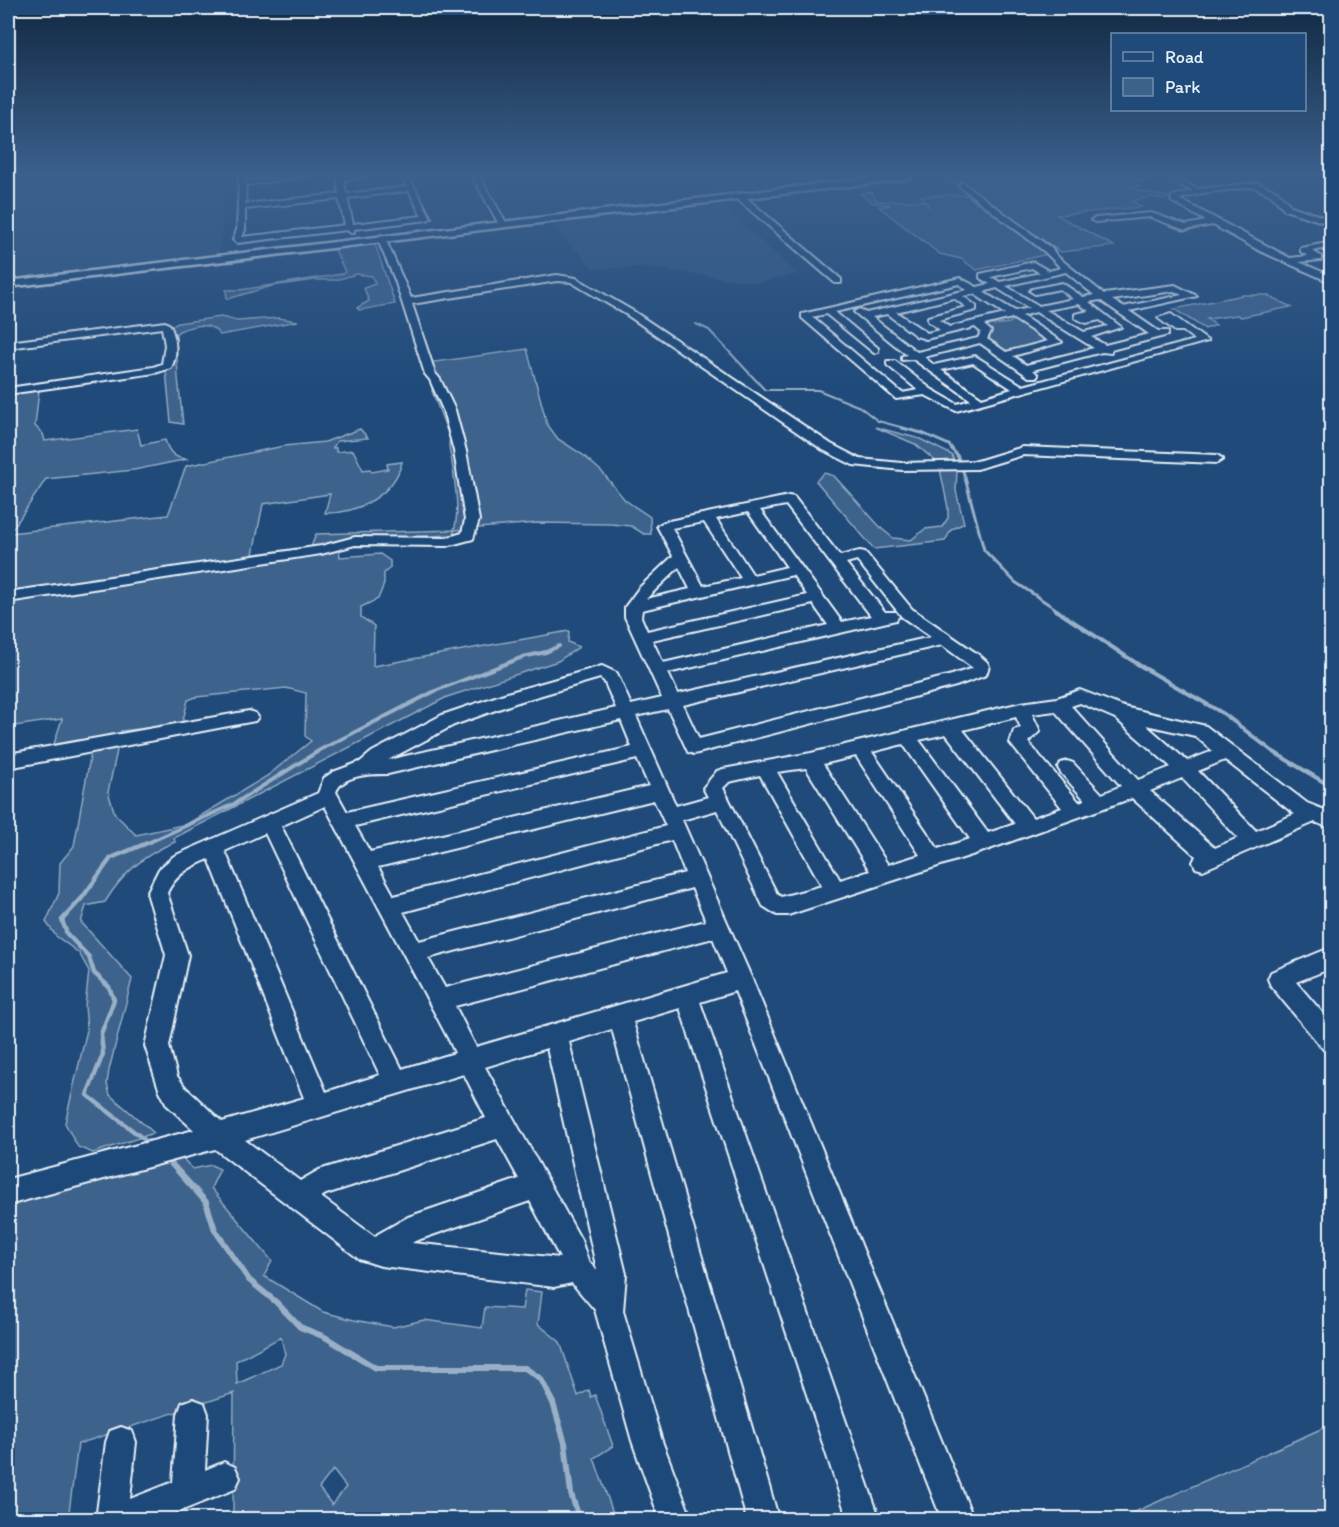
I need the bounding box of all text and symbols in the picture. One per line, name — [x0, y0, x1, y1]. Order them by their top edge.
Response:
legend — [1111, 33, 1306, 111]
text: Road — [1165, 46, 1204, 68]
text: Park — [1165, 76, 1200, 98]

